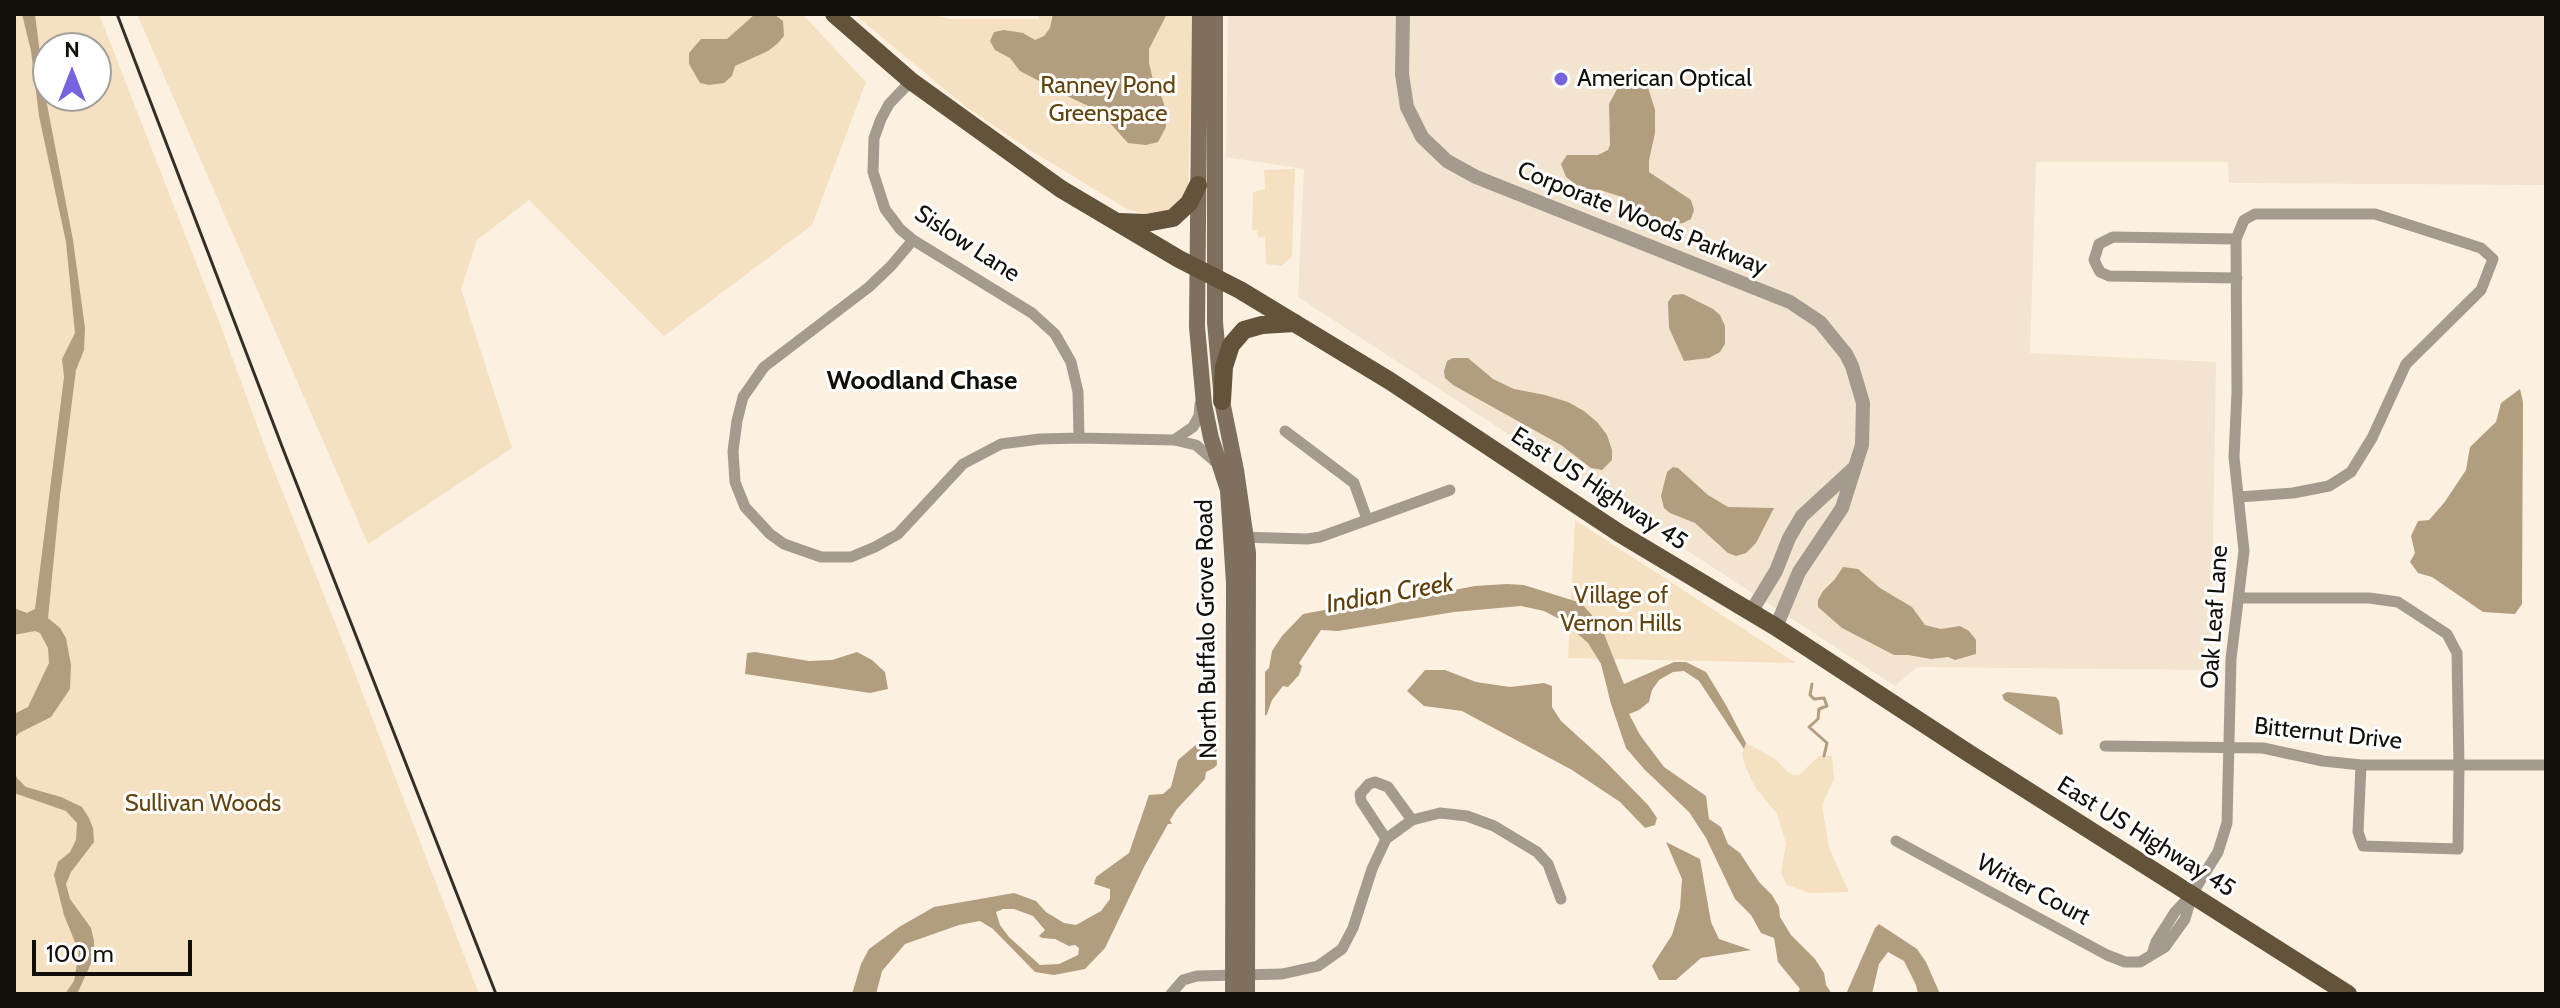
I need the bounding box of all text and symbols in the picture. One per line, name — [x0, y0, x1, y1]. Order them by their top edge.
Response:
north arrow — [32, 32, 112, 112]
text: N — [64, 36, 80, 63]
place label: American Optical — [1577, 65, 1752, 93]
marker: American Optical — [1552, 70, 1570, 88]
park label: Ranney Pond Greenspace — [1040, 72, 1176, 128]
street label: Corporate Woods Parkway — [1513, 156, 1771, 282]
street label: Sislow Lane — [909, 199, 1025, 289]
district label: Woodland Chase — [827, 365, 1017, 397]
street label: East US Highway 45 — [1505, 421, 1693, 557]
street label: North Buffalo Grove Road — [1190, 499, 1224, 759]
street label: Oak Leaf Lane — [2196, 544, 2234, 690]
water label: Indian Creek — [1324, 567, 1456, 621]
park label: Village of Vernon Hills — [1560, 582, 1682, 638]
street label: Bitternut Drive — [2253, 712, 2403, 756]
street label: East US Highway 45 — [2052, 771, 2240, 903]
park label: Sullivan Woods — [125, 790, 281, 818]
street label: Writer Court — [1972, 848, 2094, 932]
scale bar — [36, 924, 196, 974]
text: 100 m — [46, 939, 114, 968]

